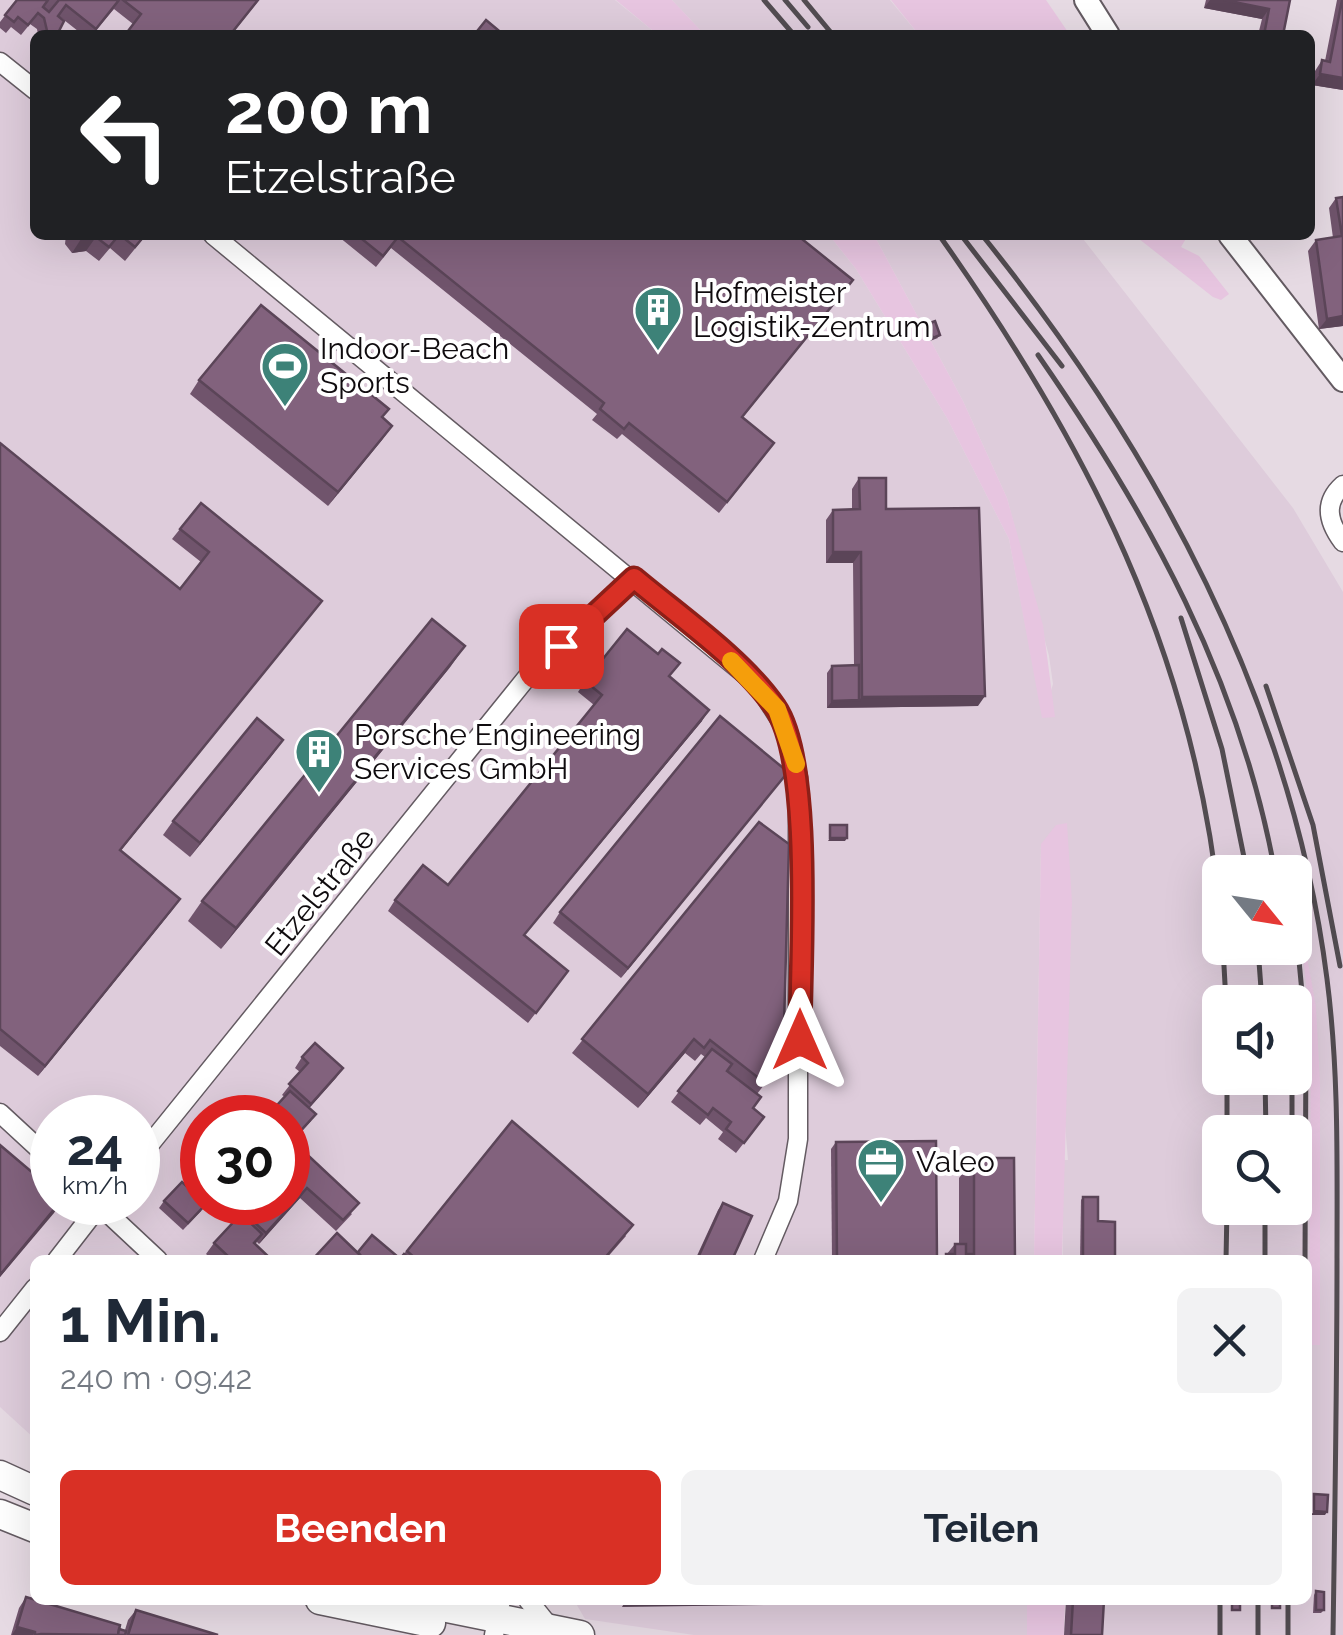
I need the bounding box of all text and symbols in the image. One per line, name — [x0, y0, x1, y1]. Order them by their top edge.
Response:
text: 200 m — [225, 67, 432, 149]
icon: left — [60, 70, 190, 200]
text: Etzelstraße — [225, 151, 456, 204]
place label: Hofmeister Logistik-Zentrum — [693, 275, 931, 344]
building icon: Hofmeister Logistik-Zentrum — [632, 284, 684, 352]
place label: Indoor-Beach Sports — [320, 331, 509, 400]
sports icon: Indoor-Beach Sports — [259, 340, 311, 408]
pin — [519, 604, 604, 689]
icon: arrive — [534, 619, 589, 674]
place label: Porsche Engineering Services GmbH — [354, 717, 641, 786]
building icon: Porsche Engineering Services GmbH — [293, 726, 345, 794]
street label: Etzelstraße — [258, 821, 382, 962]
north arrow — [1202, 855, 1312, 965]
map controls — [1202, 855, 1312, 1225]
button: sound — [1202, 985, 1312, 1095]
position arrow — [748, 988, 852, 1092]
speed limit sign: 30 — [180, 1095, 310, 1225]
button: search — [1202, 1115, 1312, 1225]
text: 24 — [67, 1118, 123, 1177]
office icon: Valeo — [855, 1136, 907, 1204]
place label: Valeo — [916, 1144, 995, 1179]
text: km/h — [62, 1170, 128, 1200]
text: 1 Min. — [60, 1286, 221, 1356]
button: close — [1177, 1288, 1282, 1393]
text: 240 m · 09:42 — [60, 1359, 252, 1396]
button: Beenden — [60, 1470, 661, 1585]
button: Teilen — [681, 1470, 1282, 1585]

